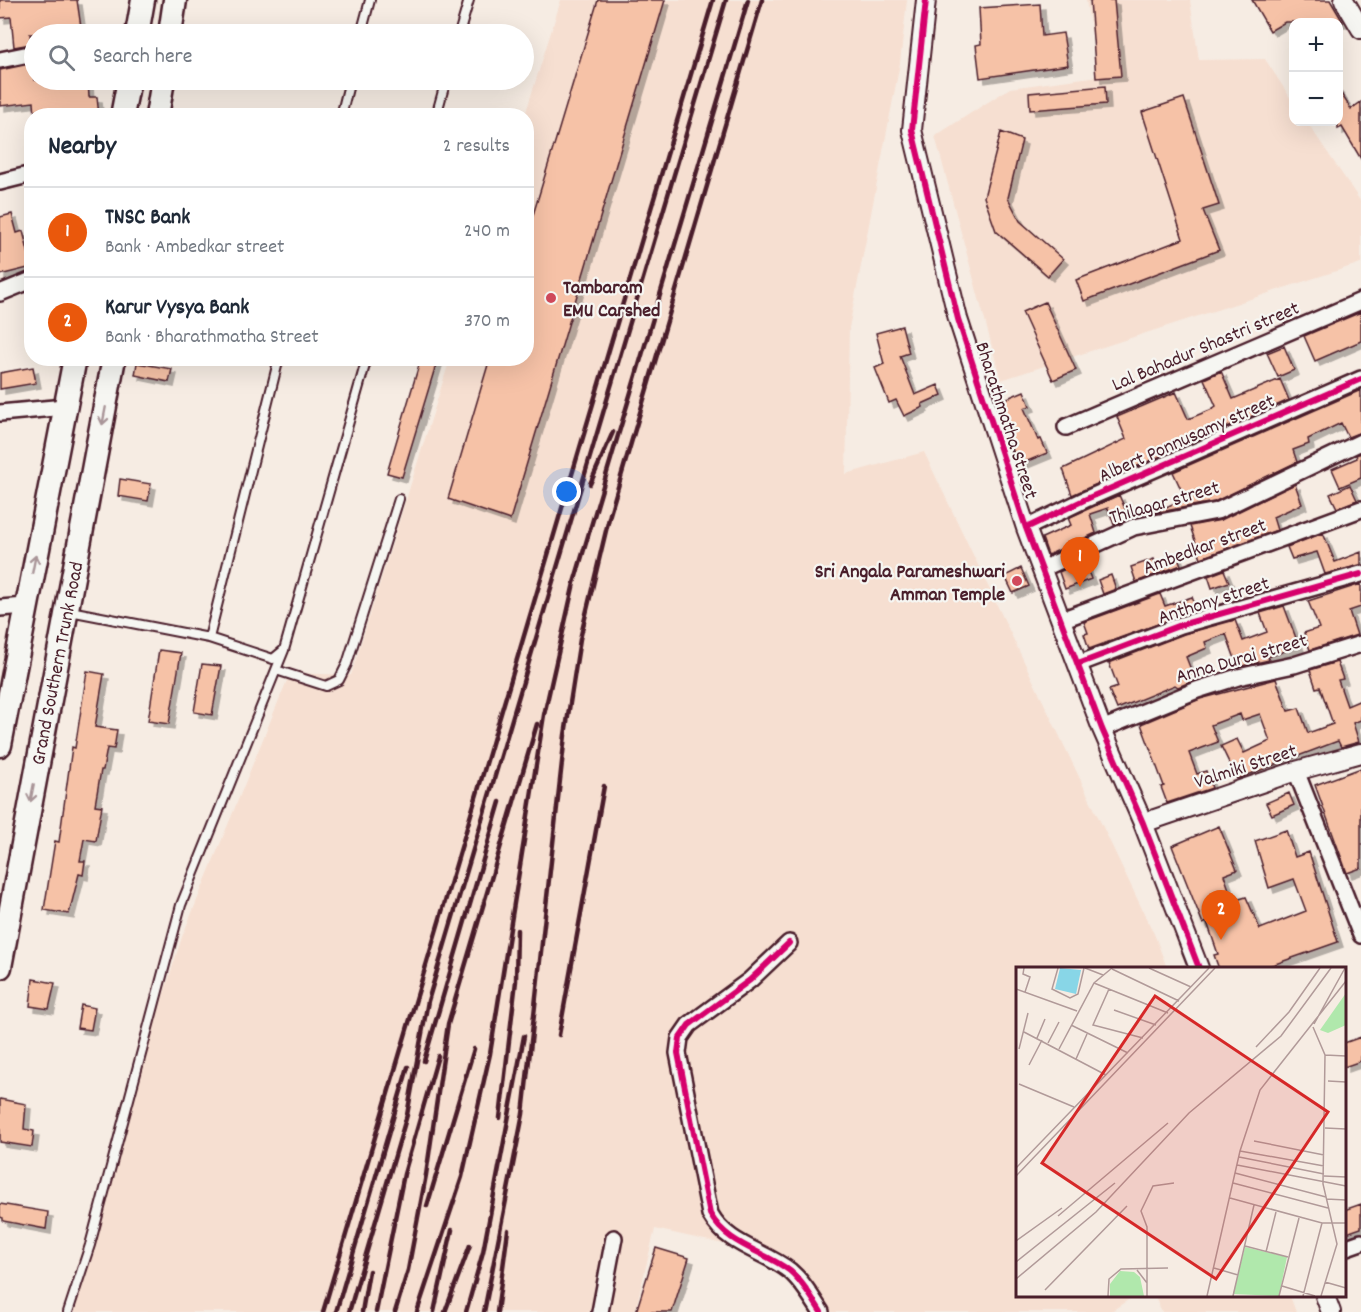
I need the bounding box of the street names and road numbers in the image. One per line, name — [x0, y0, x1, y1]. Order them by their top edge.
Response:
street label: Lal Bahadur Shastri street — [1108, 296, 1304, 400]
street label: Bharathmatha Street — [967, 339, 1044, 503]
street label: Albert Ponnusamy street — [1095, 388, 1280, 491]
street label: Thilagar street — [1107, 475, 1223, 533]
street label: Ambedkar street — [1139, 513, 1271, 583]
street label: Grand Southern Trunk Road — [26, 560, 92, 768]
street label: Anthony street — [1155, 571, 1273, 633]
street label: Anna Durai street — [1173, 628, 1311, 692]
street label: Valmiki Street — [1191, 738, 1301, 798]

